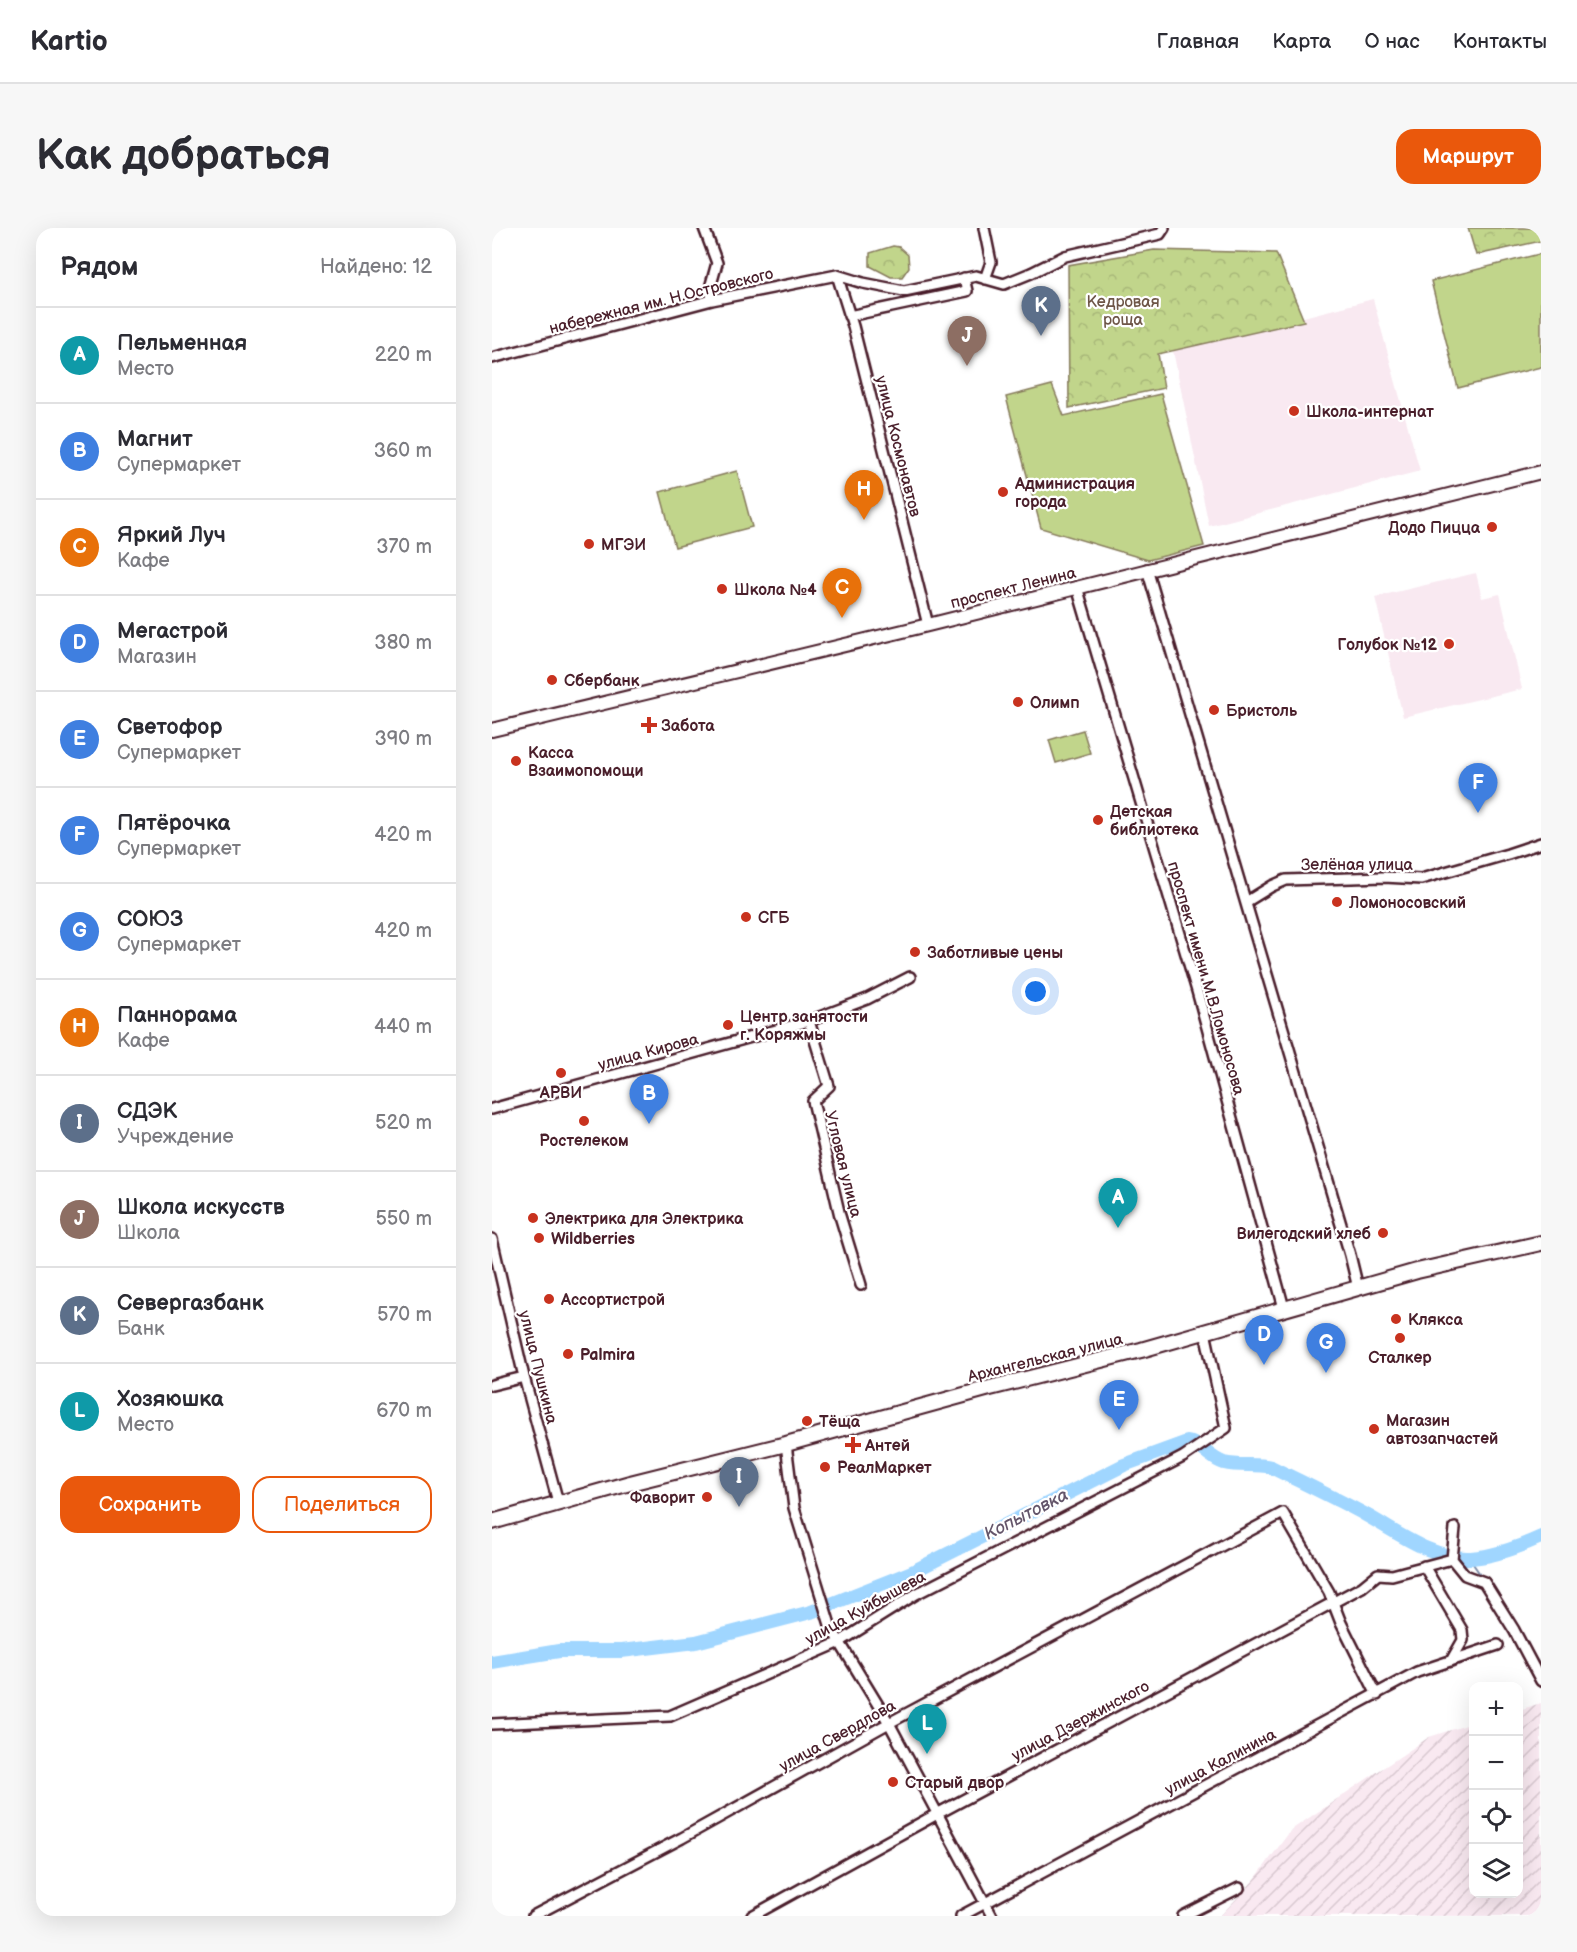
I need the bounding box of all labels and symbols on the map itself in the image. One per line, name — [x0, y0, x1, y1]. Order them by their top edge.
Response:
street label: набережная им. Н.Островского — [547, 264, 775, 339]
pin: K — [1022, 286, 1060, 336]
park label: Кедровая роща — [1086, 293, 1160, 330]
pin: J — [948, 316, 986, 366]
street label: улица Космонавтов — [871, 374, 924, 519]
place label: Школа-интернат — [1306, 403, 1434, 422]
marker: Школа-интернат — [1287, 404, 1301, 418]
pin: H — [844, 470, 884, 520]
place label: Администрация города — [1014, 475, 1135, 512]
marker: Администрация города — [996, 485, 1010, 499]
place label: Додо Пицца — [1388, 519, 1481, 538]
marker: Додо Пицца — [1485, 520, 1499, 534]
place label: МГЭИ — [601, 536, 646, 555]
marker: МГЭИ — [582, 537, 596, 551]
street label: проспект Ленина — [949, 564, 1079, 613]
pin: C — [822, 568, 862, 618]
place label: Школа №4 — [734, 581, 817, 600]
marker: Школа №4 — [715, 582, 729, 596]
place label: Голубок №12 — [1337, 636, 1437, 655]
marker: Голубок №12 — [1442, 637, 1456, 651]
place label: Сбербанк — [564, 672, 640, 691]
marker: Сбербанк — [545, 673, 559, 687]
place label: Олимп — [1030, 694, 1080, 713]
marker: Олимп — [1011, 695, 1025, 709]
place label: Бристоль — [1226, 702, 1298, 721]
marker: Бристоль — [1207, 703, 1221, 717]
place label: Забота — [661, 717, 715, 736]
marker: Забота — [642, 718, 656, 732]
place label: Касса Взаимопомощи — [528, 744, 644, 781]
marker: Касса Взаимопомощи — [509, 754, 523, 768]
pin: F — [1458, 764, 1498, 813]
place label: Детская библиотека — [1110, 803, 1199, 840]
marker: Детская библиотека — [1091, 813, 1105, 827]
street label: Зелёная улица — [1301, 856, 1414, 875]
street label: проспект имени М.В.Ломоносова — [1163, 859, 1248, 1098]
place label: Ломоносовский — [1348, 894, 1466, 913]
marker: Ломоносовский — [1330, 895, 1344, 909]
place label: СГБ — [758, 909, 790, 928]
marker: СГБ — [739, 910, 753, 924]
place label: Заботливые цены — [927, 944, 1063, 963]
marker: Заботливые цены — [908, 945, 922, 959]
your location — [1021, 977, 1050, 1006]
place label: Центр занятости г. Коряжмы — [740, 1008, 868, 1045]
marker: Центр занятости г. Коряжмы — [721, 1018, 735, 1032]
street label: улица Кирова — [596, 1030, 701, 1075]
marker: АРВИ — [554, 1066, 568, 1080]
pin: B — [630, 1074, 668, 1124]
place label: АРВИ — [539, 1084, 582, 1103]
street label: Угловая улица — [820, 1109, 865, 1220]
marker: Ростелеком — [577, 1114, 591, 1128]
place label: Ростелеком — [539, 1132, 629, 1151]
pin: A — [1098, 1178, 1138, 1228]
place label: Электрика для Электрика — [545, 1210, 744, 1229]
marker: Электрика для Электрика — [526, 1211, 540, 1225]
place label: Вилегодский хлеб — [1236, 1225, 1371, 1244]
marker: Вилегодский хлеб — [1376, 1226, 1390, 1240]
place label: Wildberries — [551, 1230, 635, 1249]
marker: Wildberries — [532, 1231, 546, 1245]
place label: Ассортистрой — [560, 1291, 665, 1310]
marker: Ассортистрой — [542, 1292, 556, 1306]
street label: улица Пушкина — [514, 1309, 561, 1427]
place label: Клякса — [1408, 1311, 1463, 1330]
marker: Клякса — [1389, 1312, 1403, 1326]
pin: D — [1244, 1316, 1284, 1365]
pin: G — [1306, 1324, 1346, 1373]
street label: Архангельская улица — [965, 1330, 1125, 1387]
marker: Сталкер — [1393, 1331, 1407, 1345]
place label: Palmira — [580, 1346, 635, 1365]
marker: Palmira — [561, 1347, 575, 1361]
place label: Сталкер — [1368, 1349, 1432, 1368]
pin: E — [1100, 1380, 1138, 1430]
place label: Магазин автозапчастей — [1386, 1412, 1498, 1449]
place label: Тёща — [819, 1413, 861, 1432]
marker: Тёща — [800, 1414, 814, 1428]
marker: Магазин автозапчастей — [1367, 1422, 1381, 1436]
place label: Антей — [864, 1437, 910, 1456]
marker: Антей — [846, 1438, 860, 1452]
pin: I — [720, 1458, 758, 1507]
place label: РеалМаркет — [837, 1459, 932, 1478]
marker: РеалМаркет — [818, 1460, 832, 1474]
water label: Копытовка — [981, 1484, 1072, 1545]
place label: Фаворит — [630, 1489, 695, 1508]
marker: Фаворит — [700, 1490, 714, 1504]
street label: улица Куйбышева — [802, 1567, 930, 1649]
street label: улица Дзержинского — [1009, 1677, 1153, 1766]
street label: улица Свердлова — [776, 1696, 900, 1776]
pin: L — [908, 1704, 946, 1754]
street label: улица Калинина — [1162, 1725, 1280, 1800]
place label: Старый двор — [905, 1774, 1005, 1793]
marker: Старый двор — [886, 1775, 900, 1789]

